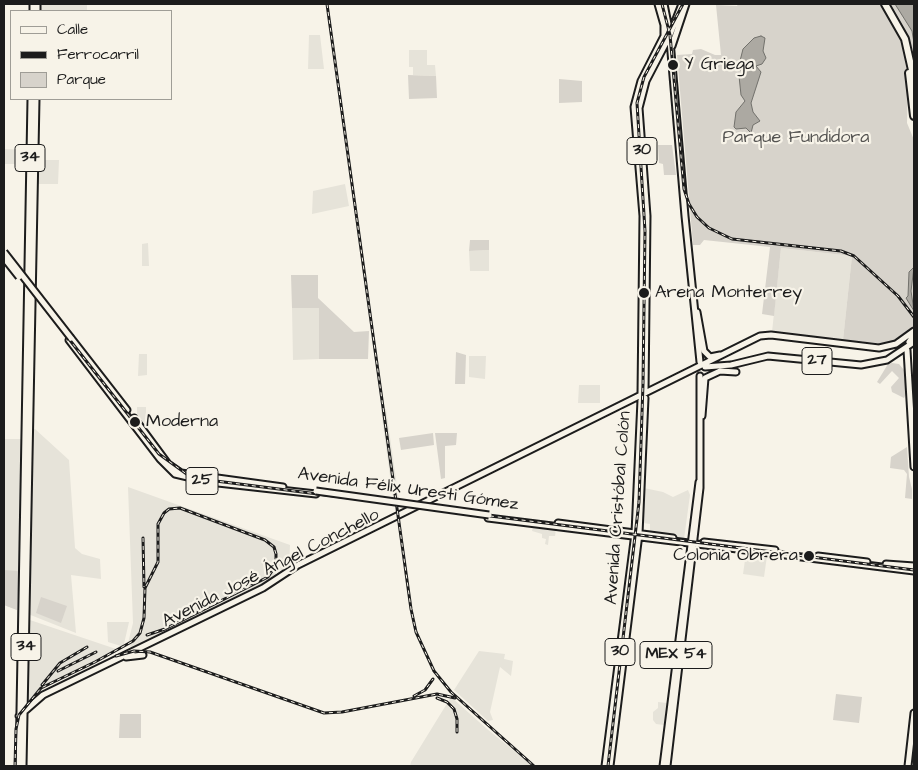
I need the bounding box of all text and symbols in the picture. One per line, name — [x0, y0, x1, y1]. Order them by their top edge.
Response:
legend — [10, 10, 172, 100]
text: Calle — [57, 19, 88, 40]
text: Ferrocarril — [57, 44, 139, 65]
place label: Y Griega — [684, 54, 754, 76]
marker: Y Griega — [666, 58, 680, 72]
text: Parque — [57, 69, 106, 90]
park label: Parque Fundidora — [723, 127, 869, 149]
road number: 30 — [627, 138, 657, 164]
road number: 34 — [15, 144, 45, 172]
place label: Arena Monterrey — [655, 282, 802, 304]
marker: Arena Monterrey — [637, 286, 651, 300]
road number: 27 — [802, 348, 832, 374]
place label: Moderna — [146, 411, 218, 433]
street label: Avenida Cristóbal Colón — [601, 411, 637, 605]
marker: Moderna — [128, 415, 142, 429]
street label: Avenida Félix Uresti Gómez — [296, 464, 520, 516]
road number: 25 — [186, 468, 218, 494]
street label: Avenida José Ángel Conchello — [159, 505, 383, 633]
place label: Colonia Obrera — [673, 545, 798, 567]
marker: Colonia Obrera — [802, 549, 816, 563]
road number: 34 — [11, 634, 41, 660]
road number: 30 — [605, 638, 635, 666]
road number: MEX 54 — [640, 642, 712, 668]

